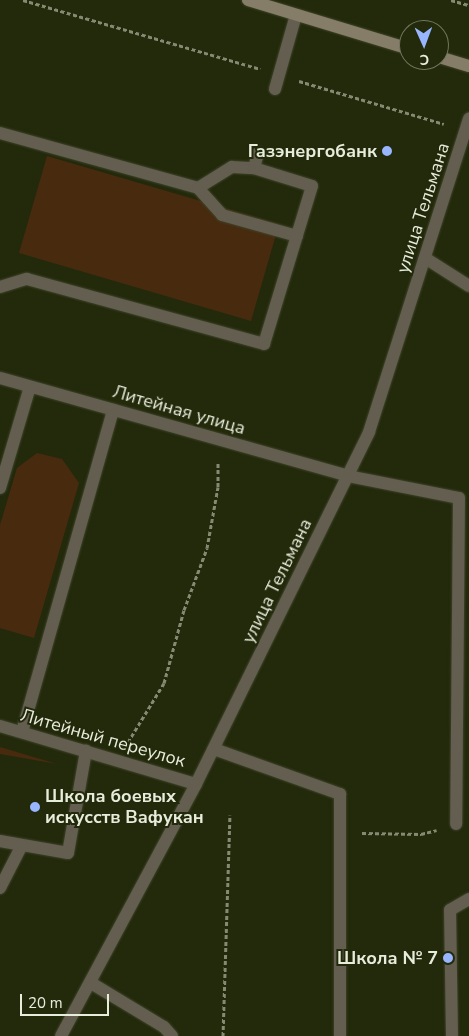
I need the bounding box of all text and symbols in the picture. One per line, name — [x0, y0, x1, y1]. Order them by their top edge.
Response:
north arrow — [399, 20, 449, 70]
text: С — [419, 50, 430, 69]
place label: Газэнергобанк — [248, 140, 377, 162]
street label: улица Тельмана — [392, 140, 454, 276]
marker: Газэнергобанк — [381, 145, 393, 157]
street label: Литейная улица — [110, 381, 248, 439]
street label: улица Тельмана — [238, 515, 316, 647]
street label: Литейный переулок — [18, 704, 188, 772]
place label: Школа боевых искусств Вафукан — [45, 786, 204, 829]
marker: Школа боевых искусств Вафукан — [29, 801, 41, 813]
place label: Школа № 7 — [337, 947, 438, 969]
marker: Школа № 7 — [442, 952, 454, 964]
scale bar — [22, 984, 111, 1016]
text: 20 m — [28, 993, 63, 1013]

